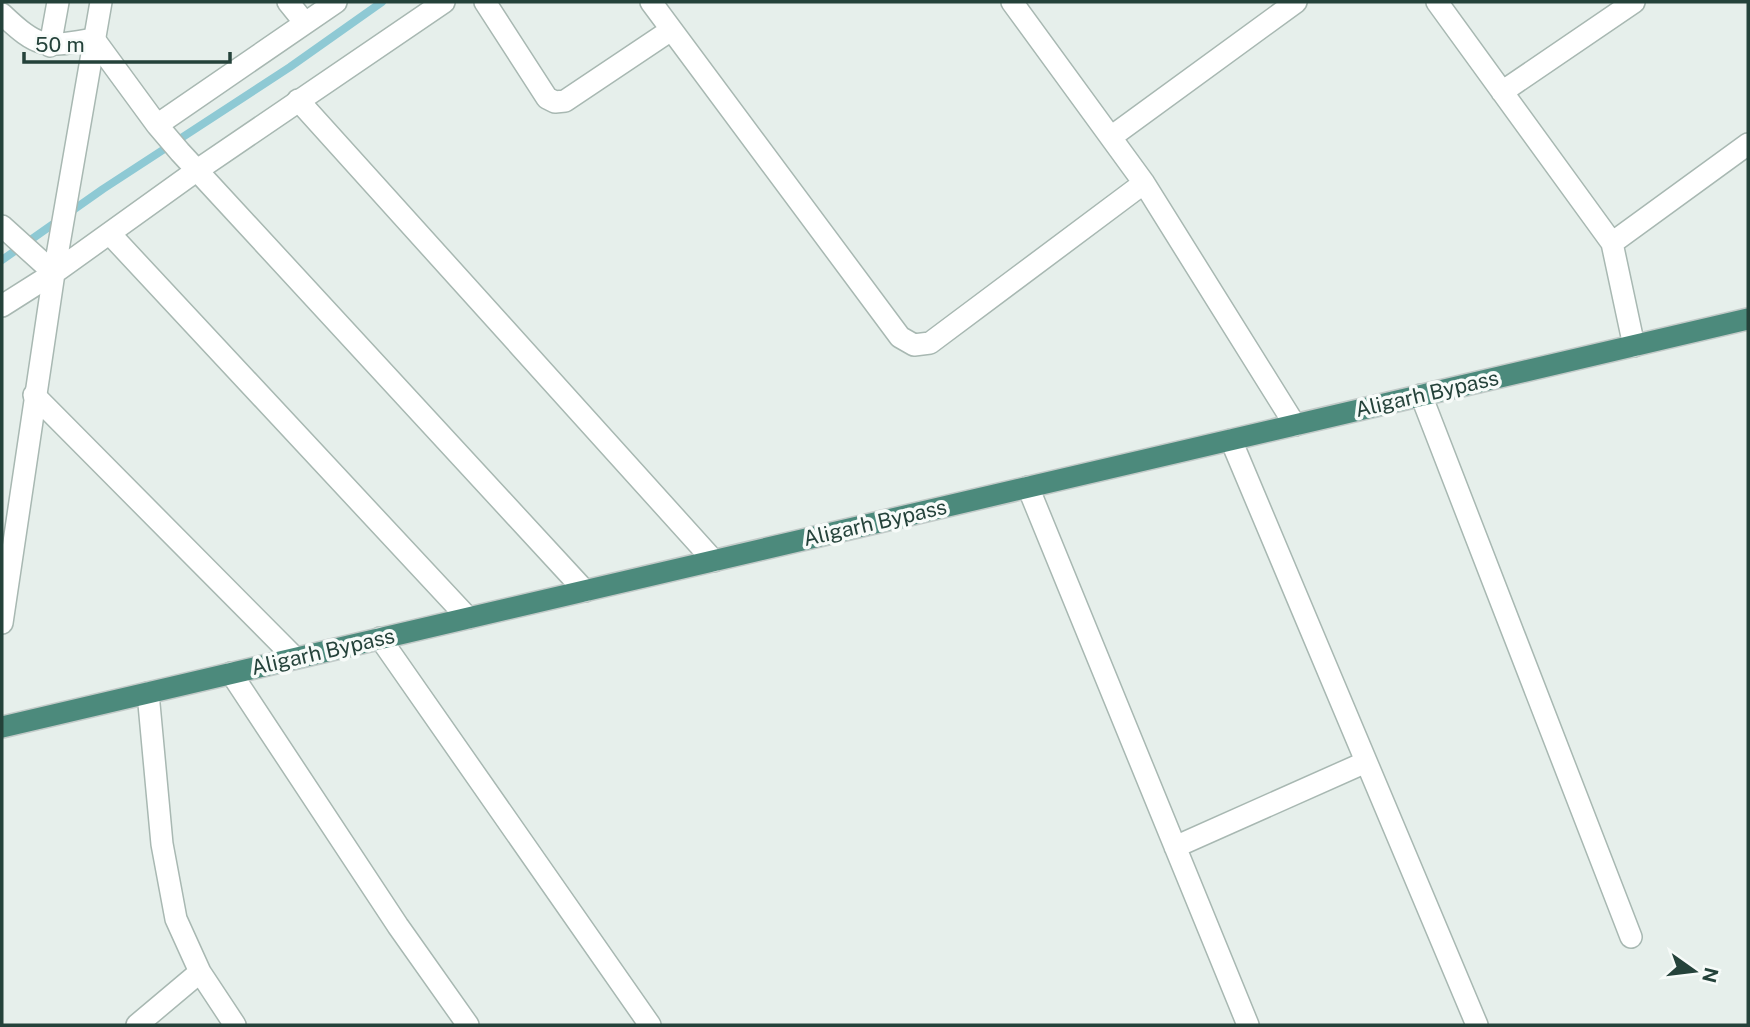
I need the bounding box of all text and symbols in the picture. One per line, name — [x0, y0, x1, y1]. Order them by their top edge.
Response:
scale bar — [24, 21, 231, 65]
text: 50 m — [35, 32, 85, 57]
street label: Aligarh Bypass — [1353, 365, 1501, 422]
street label: Aligarh Bypass — [801, 494, 949, 551]
street label: Aligarh Bypass — [249, 623, 397, 680]
north arrow — [1659, 936, 1729, 1006]
text: N — [1698, 965, 1723, 985]

